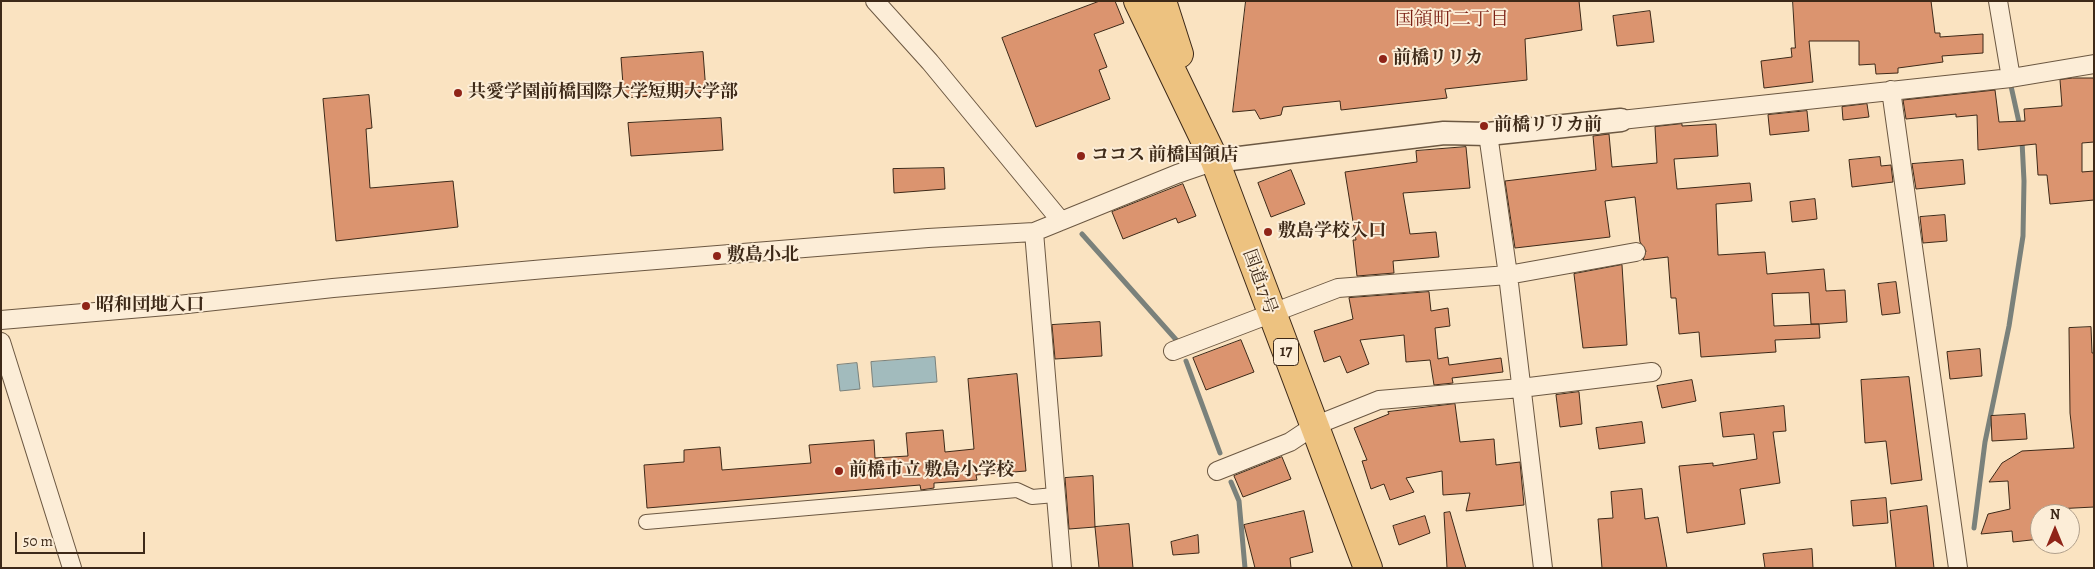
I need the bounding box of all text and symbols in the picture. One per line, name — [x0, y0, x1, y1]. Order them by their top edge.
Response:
district label: 国領町二丁目 — [1395, 9, 1509, 31]
place label: 前橋リリカ — [1393, 48, 1483, 70]
marker: 前橋リリカ — [1377, 53, 1389, 65]
place label: 共愛学園前橋国際大学短期大学部 — [468, 82, 738, 104]
marker: 共愛学園前橋国際大学短期大学部 — [452, 87, 464, 99]
place label: 前橋リリカ前 — [1494, 115, 1602, 137]
marker: 前橋リリカ前 — [1478, 120, 1490, 132]
place label: ココス 前橋国領店 — [1091, 145, 1238, 167]
marker: ココス 前橋国領店 — [1075, 150, 1087, 162]
place label: 敷島学校入口 — [1278, 221, 1386, 243]
marker: 敷島学校入口 — [1262, 226, 1274, 238]
place label: 敷島小北 — [727, 245, 799, 267]
street label: 国道17号 — [1237, 246, 1281, 318]
marker: 敷島小北 — [711, 250, 723, 262]
place label: 昭和団地入口 — [96, 295, 204, 317]
marker: 昭和団地入口 — [80, 300, 92, 312]
road number: 17 — [1274, 338, 1298, 366]
place label: 前橋市立 敷島小学校 — [849, 460, 1014, 482]
marker: 前橋市立 敷島小学校 — [833, 465, 845, 477]
north arrow — [2030, 504, 2080, 554]
text: N — [2050, 505, 2060, 524]
scale bar — [18, 522, 148, 554]
text: 50 m — [23, 531, 53, 551]

